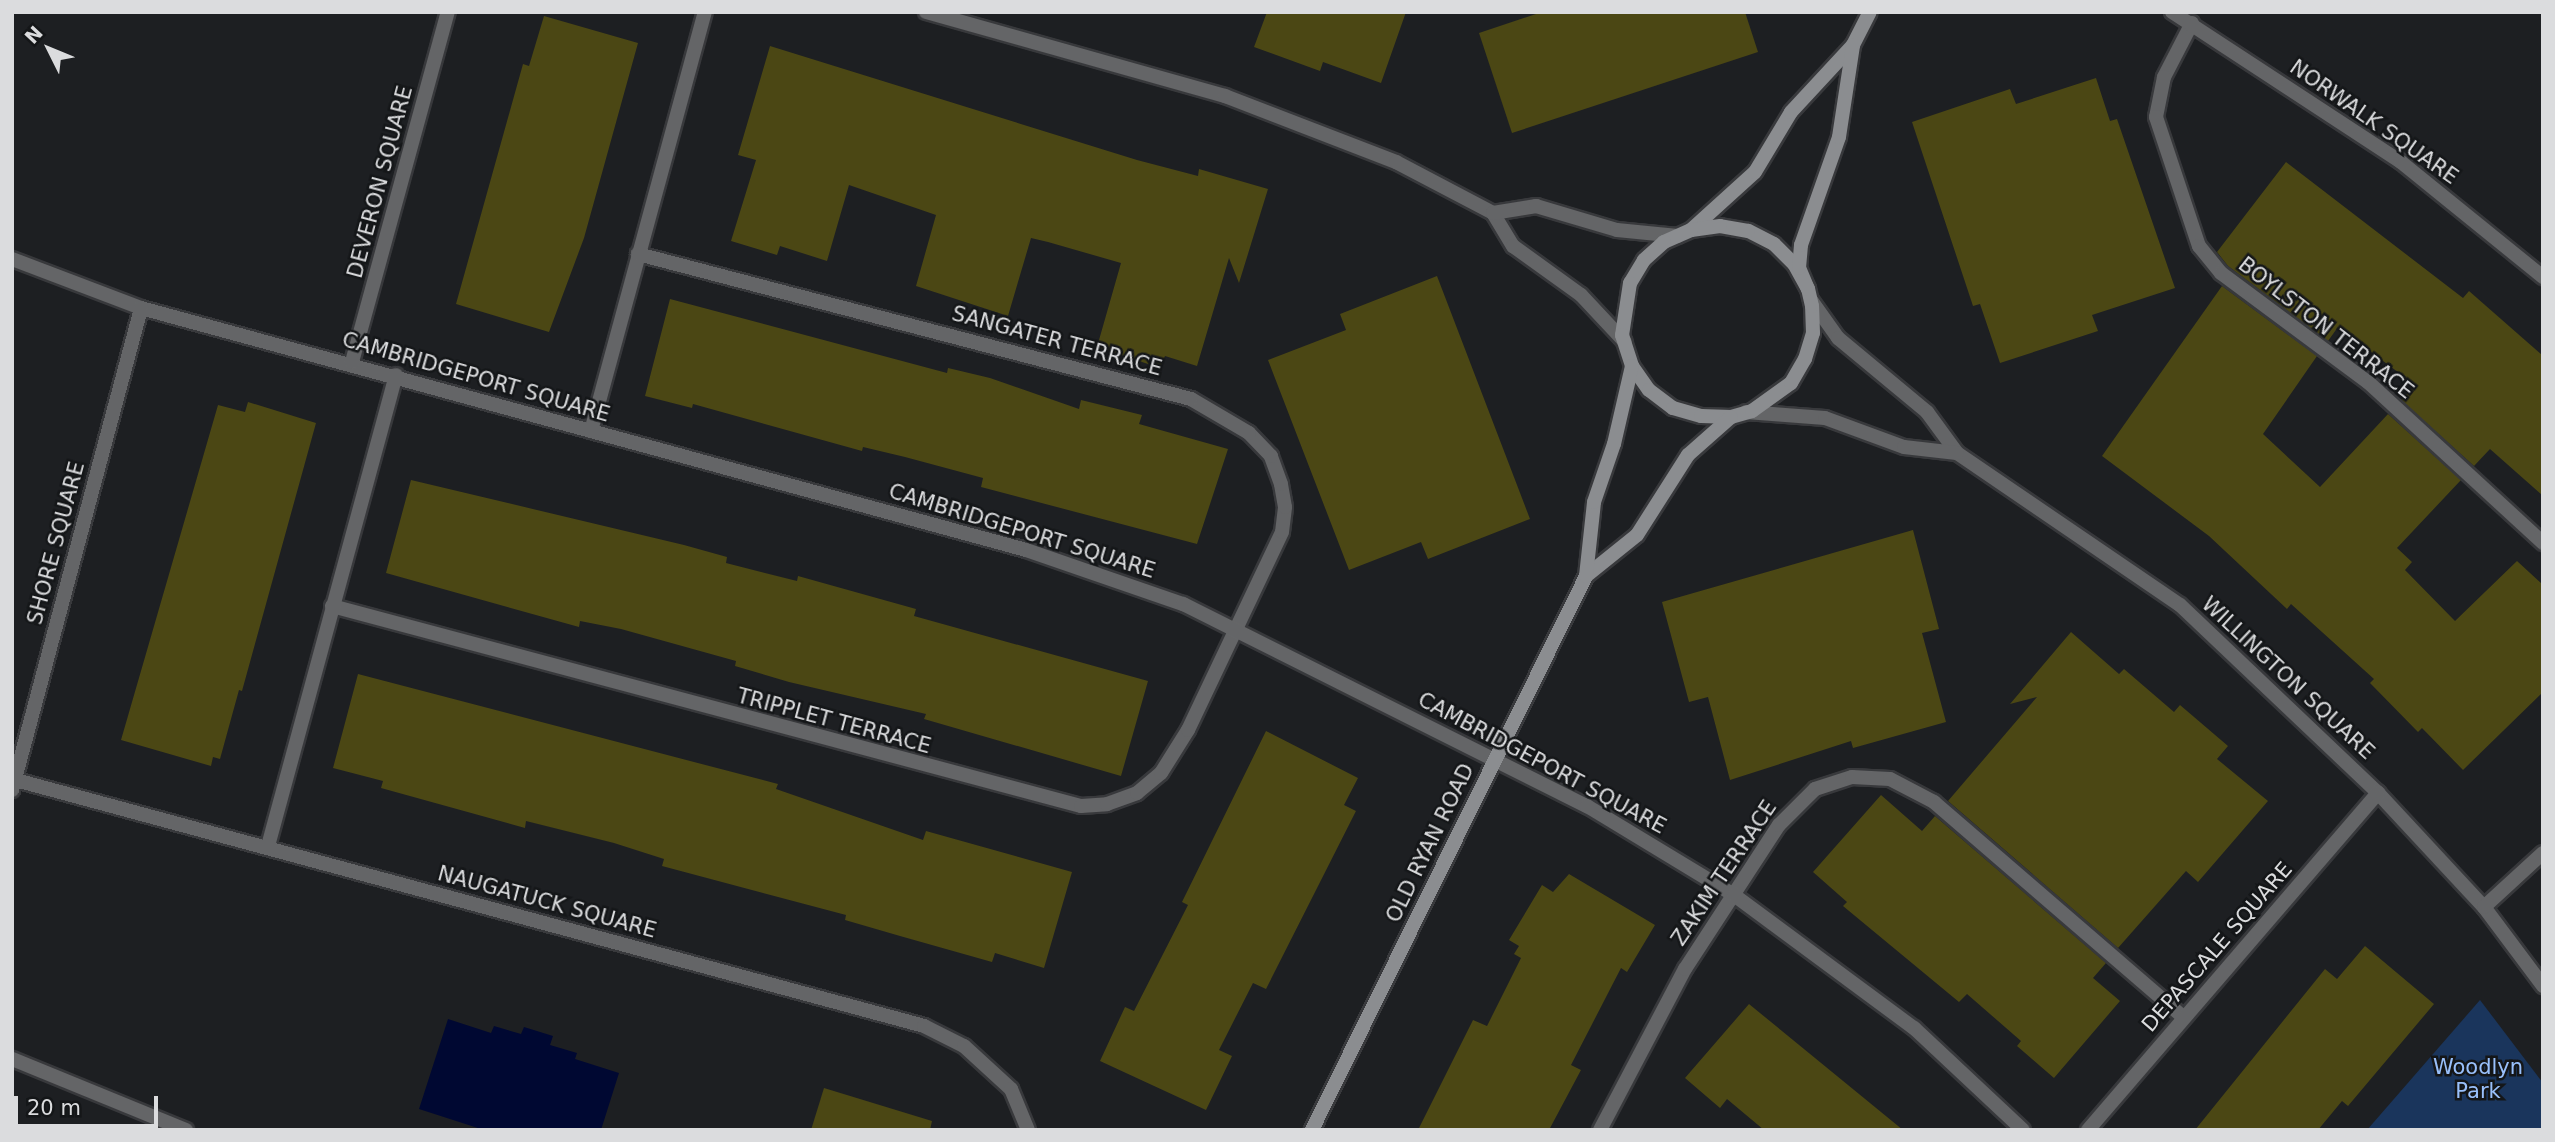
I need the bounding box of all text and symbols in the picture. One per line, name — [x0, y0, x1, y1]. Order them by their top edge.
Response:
north arrow — [14, 14, 84, 84]
text: N — [20, 21, 47, 48]
street label: NORWALK SQUARE — [2285, 54, 2463, 190]
street label: DEVERON SQUARE — [342, 83, 418, 281]
street label: BOYLSTON TERRACE — [2233, 252, 2419, 404]
street label: SANGATER TERRACE — [949, 301, 1165, 381]
street label: CAMBRIDGEPORT SQUARE — [339, 327, 613, 427]
street label: SHORE SQUARE — [22, 459, 90, 627]
street label: CAMBRIDGEPORT SQUARE — [886, 478, 1158, 584]
street label: WILLINGTON SQUARE — [2196, 591, 2380, 765]
street label: TRIPPLET TERRACE — [734, 683, 934, 759]
street label: CAMBRIDGEPORT SQUARE — [1414, 687, 1670, 839]
street label: OLD RYAN ROAD — [1381, 759, 1479, 927]
street label: ZAKIM TERRACE — [1666, 796, 1782, 950]
street label: DEPASCALE SQUARE — [2136, 857, 2298, 1037]
street label: NAUGATUCK SQUARE — [435, 861, 659, 943]
park label: Woodlyn Park — [2433, 1054, 2523, 1104]
scale bar — [18, 1082, 161, 1126]
text: 20 m — [27, 1096, 81, 1120]

